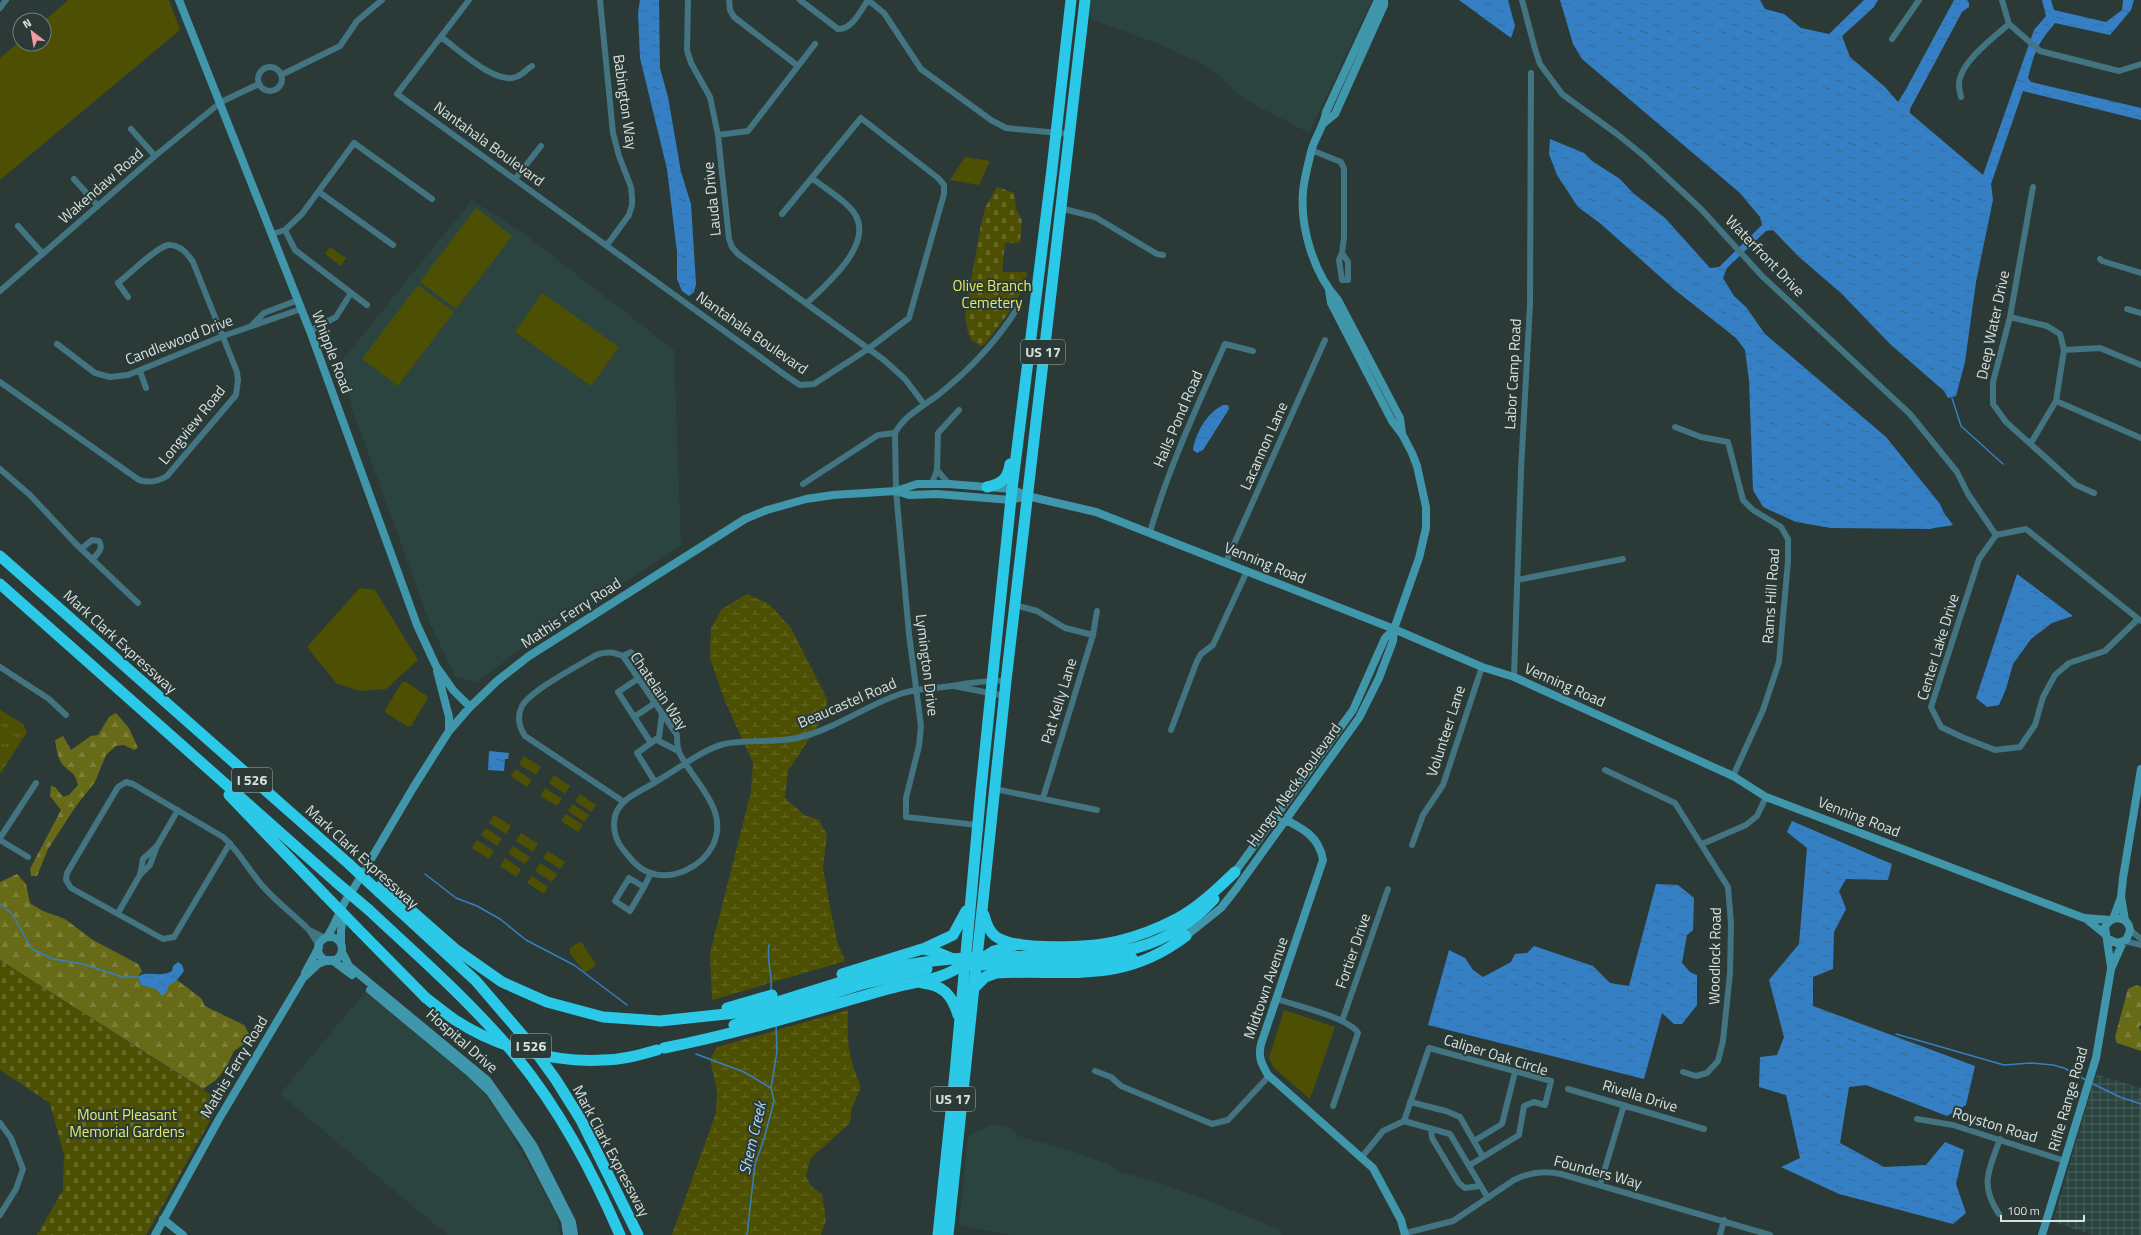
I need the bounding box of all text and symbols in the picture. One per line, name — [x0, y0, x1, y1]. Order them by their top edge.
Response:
north arrow — [12, 12, 52, 52]
text: N — [19, 15, 34, 32]
street label: Babington Way — [607, 53, 644, 151]
street label: Nantahala Boulevard — [429, 96, 549, 192]
street label: Wakendaw Road — [53, 142, 148, 229]
street label: Lauda Drive — [696, 161, 727, 237]
street label: Waterfront Drive — [1720, 210, 1810, 302]
street label: Deep Water Drive — [1970, 268, 2015, 381]
park label: Olive Branch Cemetery — [952, 274, 1032, 314]
street label: Nantahala Boulevard — [692, 285, 813, 380]
street label: Whipple Road — [306, 307, 359, 397]
street label: Candlewood Drive — [122, 308, 236, 371]
street label: Labor Camp Road — [1498, 318, 1527, 430]
road number: US 17 — [1021, 340, 1065, 364]
street label: Halls Pond Road — [1147, 367, 1208, 471]
street label: Longview Road — [152, 380, 231, 469]
street label: Lacannon Lane — [1234, 398, 1293, 494]
street label: Venning Road — [1221, 536, 1310, 589]
street label: Rams Hill Road — [1756, 547, 1785, 644]
street label: Mathis Ferry Road — [516, 571, 625, 654]
street label: Mark Clark Expressway — [58, 584, 182, 699]
street label: Center Lake Drive — [1910, 591, 1965, 703]
street label: Lymington Drive — [910, 613, 945, 717]
street label: Chatelain Way — [625, 647, 694, 734]
street label: Pat Kelly Lane — [1035, 655, 1082, 747]
street label: Venning Road — [1521, 656, 1610, 713]
street label: Beaucastel Road — [794, 671, 900, 734]
street label: Volunteer Lane — [1420, 682, 1471, 780]
street label: Hungry Neck Boulevard — [1241, 718, 1346, 851]
road number: I 526 — [232, 768, 272, 792]
street label: Venning Road — [1815, 790, 1904, 843]
street label: Mark Clark Expressway — [300, 799, 424, 914]
street label: Woodlock Road — [1702, 907, 1727, 1005]
street label: Fortier Drive — [1329, 910, 1376, 992]
street label: Midtown Avenue — [1237, 934, 1294, 1042]
street label: Hospital Drive — [421, 1003, 503, 1078]
street label: Mathis Ferry Road — [194, 1011, 273, 1122]
street label: Caliper Oak Circle — [1441, 1028, 1551, 1081]
road number: I 526 — [511, 1034, 551, 1058]
street label: Rifle Range Road — [2042, 1044, 2093, 1154]
street label: Rivella Drive — [1600, 1073, 1681, 1118]
street label: Mark Clark Expressway — [567, 1081, 656, 1221]
road number: US 17 — [931, 1087, 975, 1111]
water label: Shem Creek — [732, 1097, 772, 1177]
street label: Royston Road — [1950, 1101, 2041, 1148]
park label: Mount Pleasant Memorial Gardens — [69, 1103, 185, 1143]
street label: Founders Way — [1552, 1149, 1645, 1194]
scale bar — [2001, 1197, 2084, 1223]
text: 100 m — [2007, 1201, 2040, 1220]

